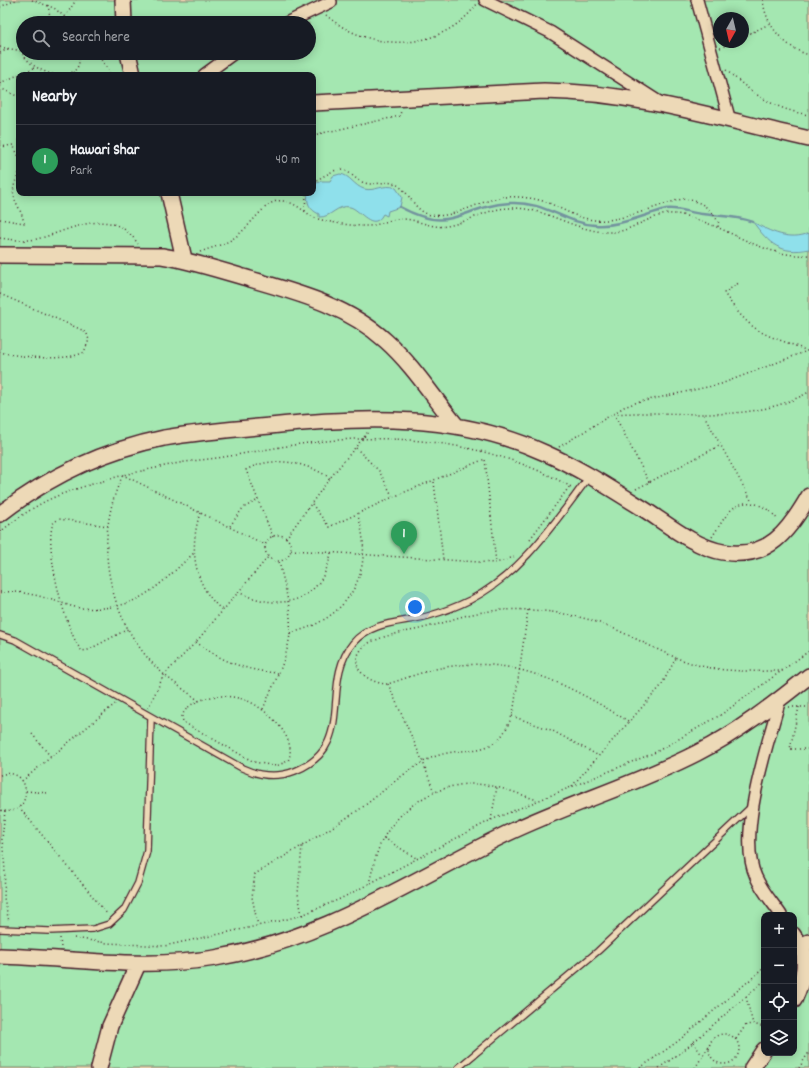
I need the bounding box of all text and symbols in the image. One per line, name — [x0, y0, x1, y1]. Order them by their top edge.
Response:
north arrow — [713, 12, 749, 48]
search box — [16, 16, 316, 60]
icon: search — [30, 27, 52, 49]
text: Search here — [62, 27, 130, 49]
text: Nearby — [32, 86, 76, 110]
text: Hawari Shar — [70, 140, 139, 162]
text: 1 — [44, 151, 46, 170]
text: 40 m — [276, 151, 300, 170]
text: Park — [70, 162, 92, 181]
pin: 1 — [391, 521, 417, 554]
your location — [405, 597, 425, 617]
map controls — [761, 912, 797, 1056]
button: + — [761, 912, 797, 948]
button: − — [761, 948, 797, 984]
button: locate — [761, 984, 797, 1020]
button: layers — [761, 1020, 797, 1056]

